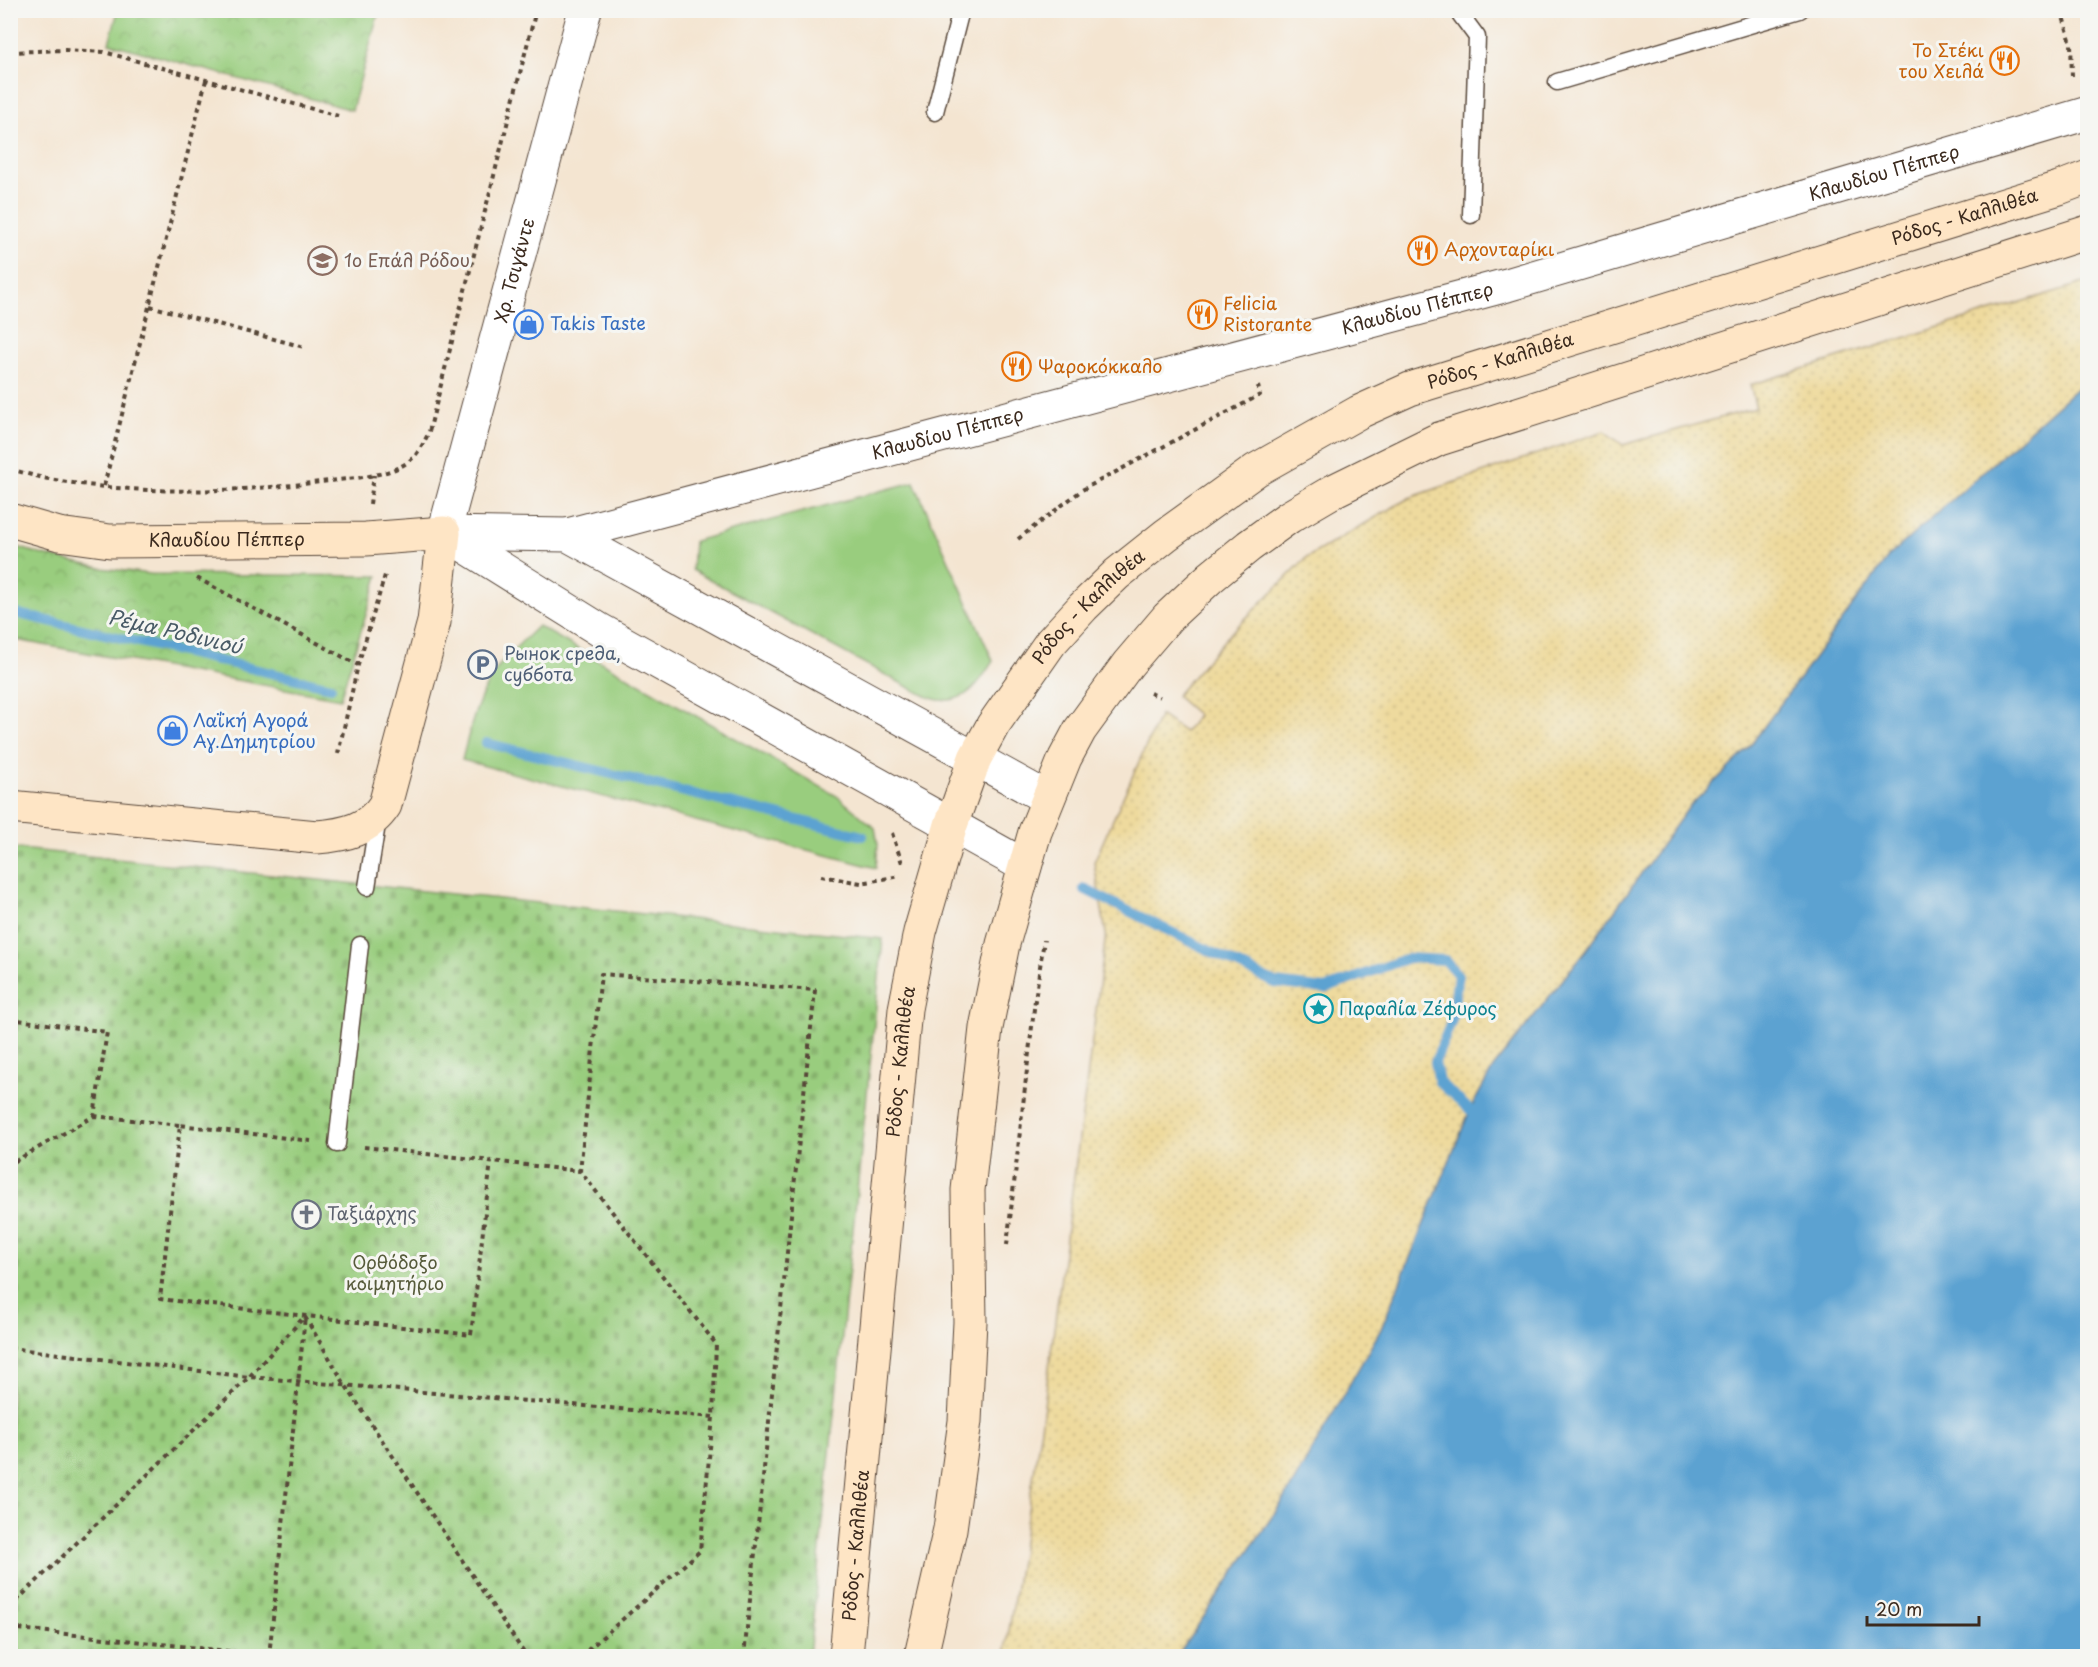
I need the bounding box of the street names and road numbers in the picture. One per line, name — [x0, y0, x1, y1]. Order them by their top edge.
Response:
street label: Κλαυδίου Πέππερ — [1805, 137, 1962, 207]
street label: Ρόδος - Καλλιθέα — [1888, 180, 2041, 251]
street label: Χρ. Τσιγάντε — [486, 215, 540, 325]
street label: Κλαυδίου Πέππερ — [1338, 274, 1496, 341]
street label: Ρόδος - Καλλιθέα — [1424, 324, 1577, 395]
street label: Κλαυδίου Πέππερ — [868, 399, 1026, 466]
street label: Κλαυδίου Πέππερ — [148, 524, 305, 553]
street label: Ρόδος - Καλλιθέα — [1025, 542, 1150, 669]
street label: Ρόδος - Καλλιθέα — [878, 983, 921, 1138]
street label: Ρόδος - Καλλιθέα — [834, 1468, 875, 1622]

